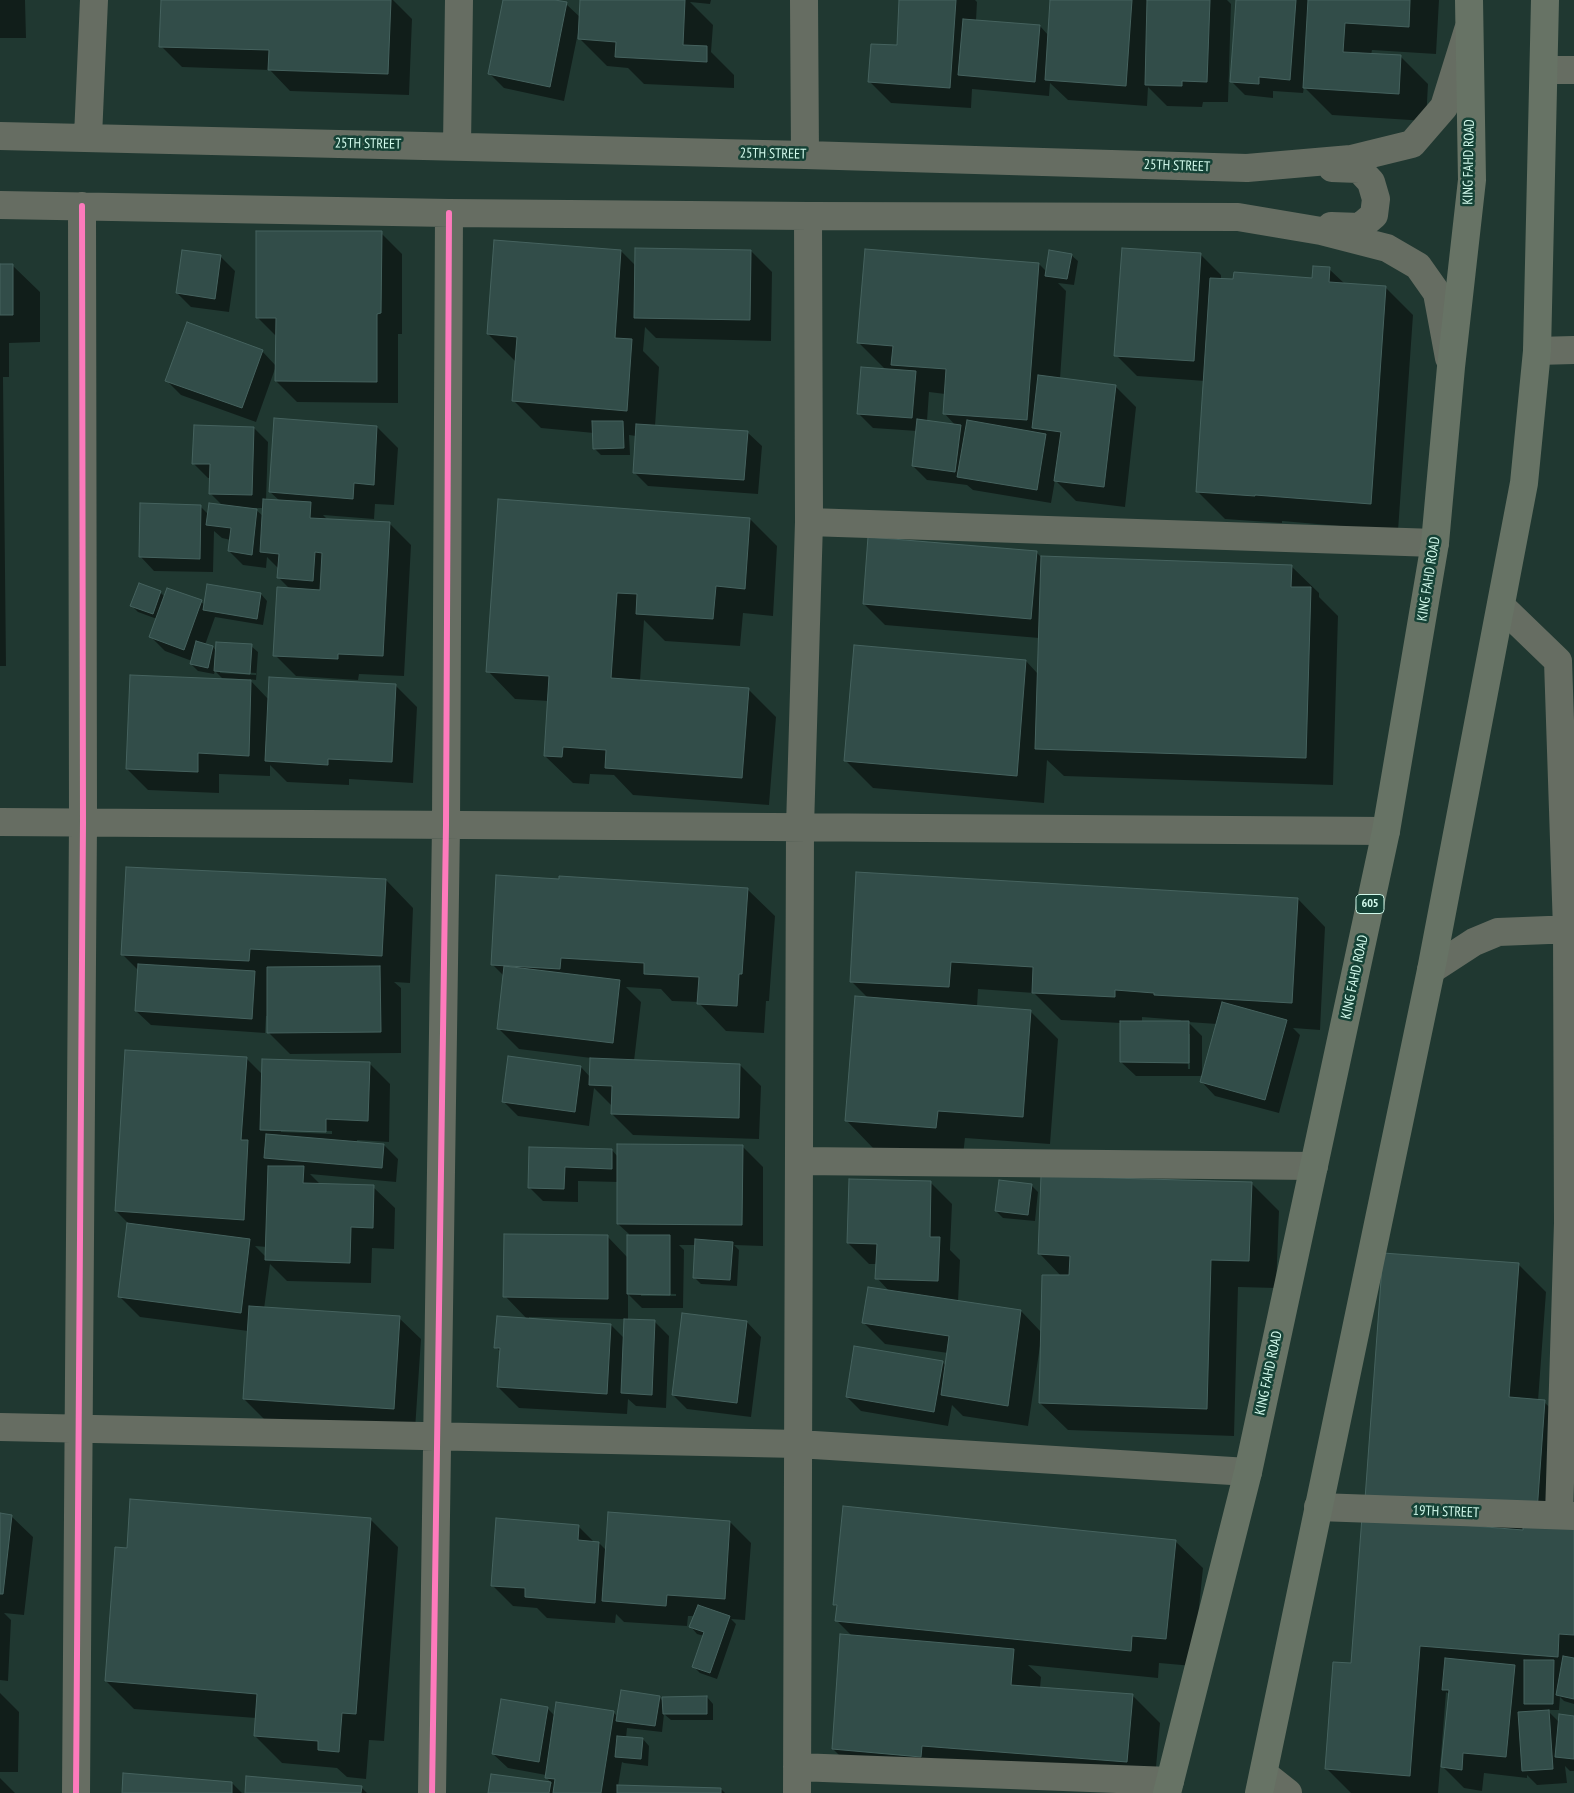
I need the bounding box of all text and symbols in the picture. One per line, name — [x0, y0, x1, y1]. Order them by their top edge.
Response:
street label: KING FAHD ROAD — [1460, 119, 1478, 205]
street label: 25TH STREET — [335, 135, 401, 153]
street label: 25TH STREET — [740, 145, 806, 163]
street label: 25TH STREET — [1143, 156, 1211, 176]
street label: KING FAHD ROAD — [1414, 535, 1444, 623]
road number: 605 — [1356, 894, 1384, 914]
street label: KING FAHD ROAD — [1338, 933, 1372, 1021]
street label: KING FAHD ROAD — [1252, 1329, 1286, 1417]
street label: 19TH STREET — [1412, 1502, 1480, 1522]

